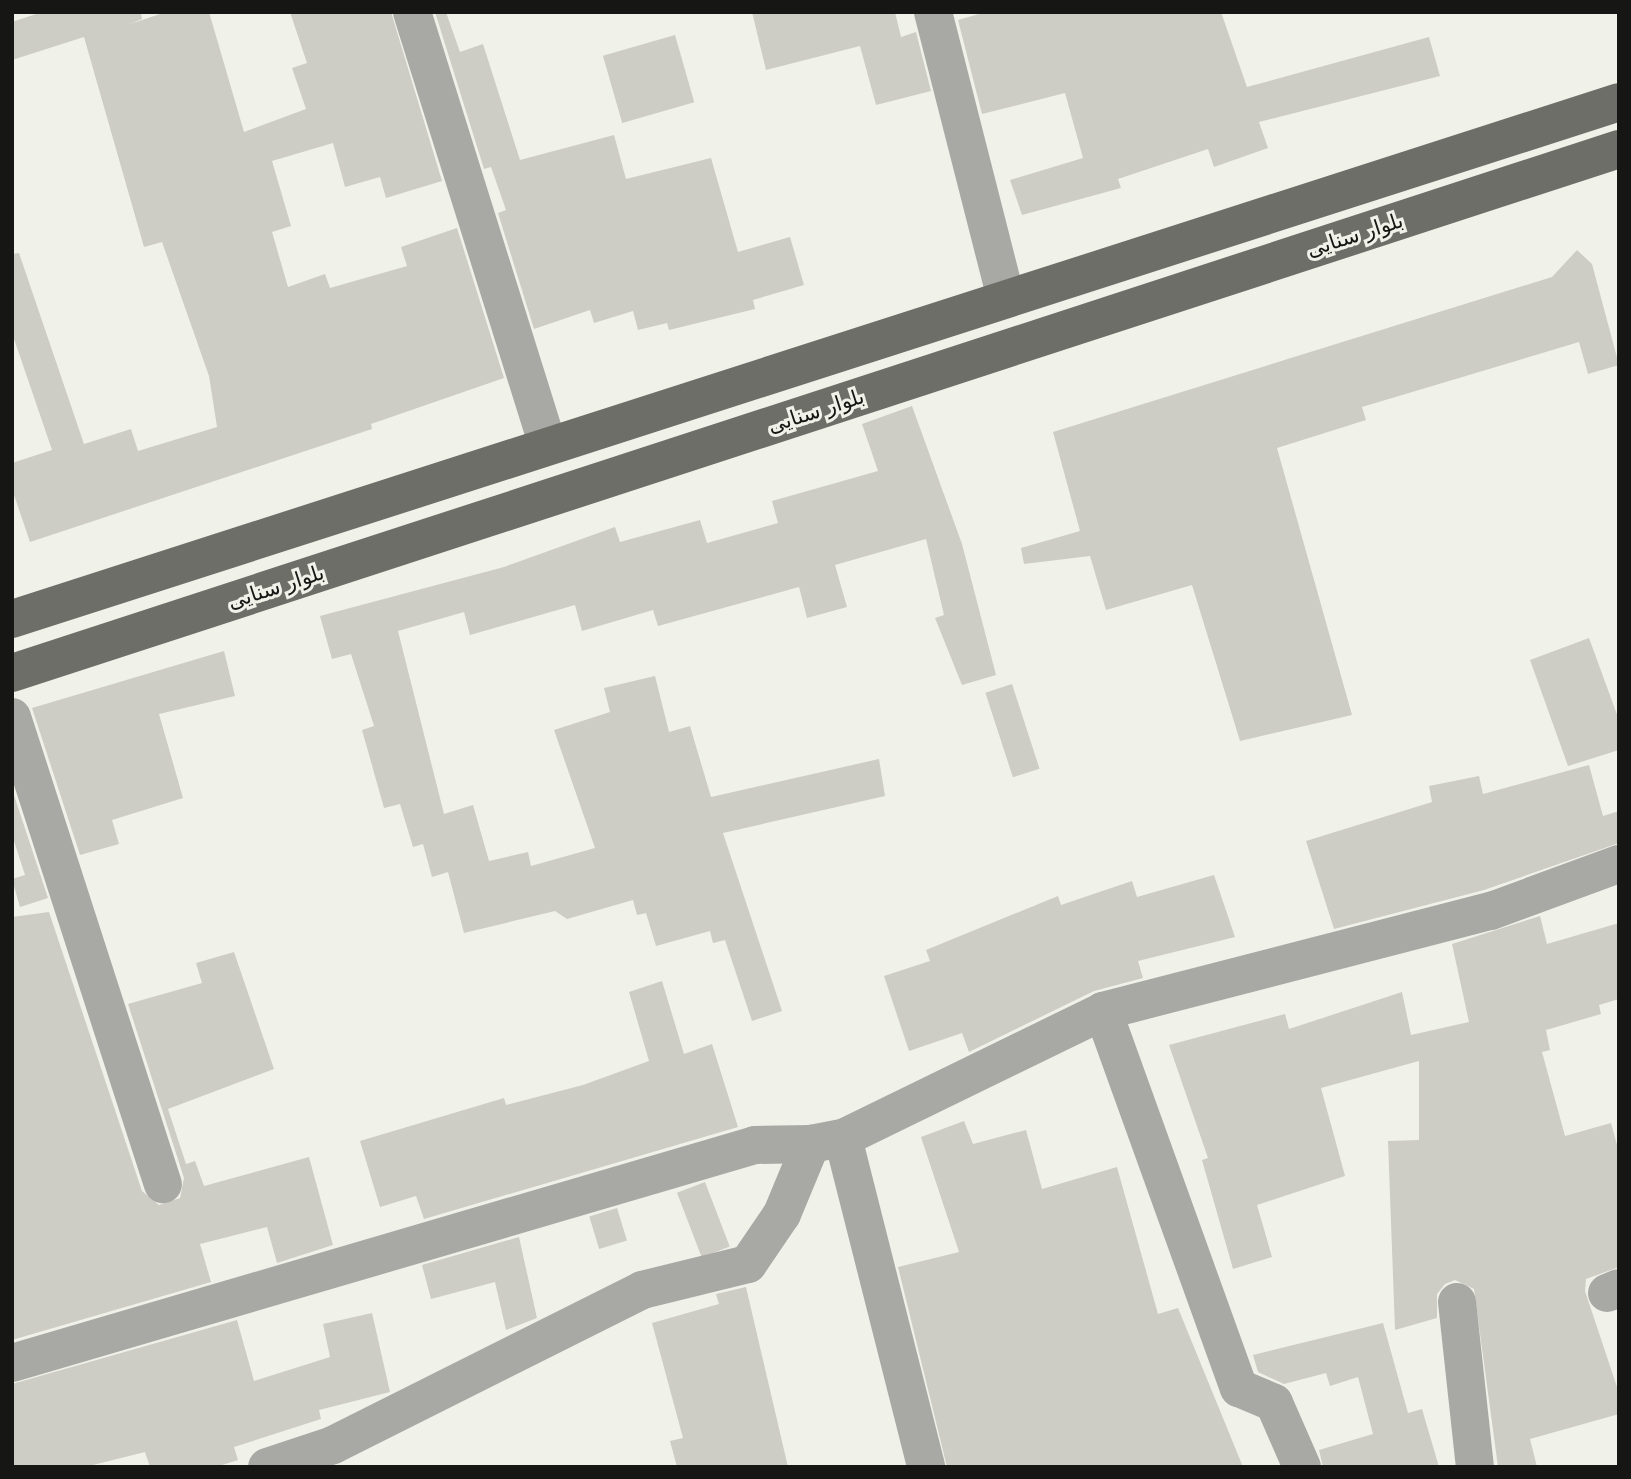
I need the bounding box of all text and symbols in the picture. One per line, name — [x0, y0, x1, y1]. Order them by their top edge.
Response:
street label: بلوار سنایی — [1304, 208, 1406, 262]
street label: بلوار سنایی — [765, 384, 867, 438]
street label: بلوار سنایی — [225, 560, 327, 614]

